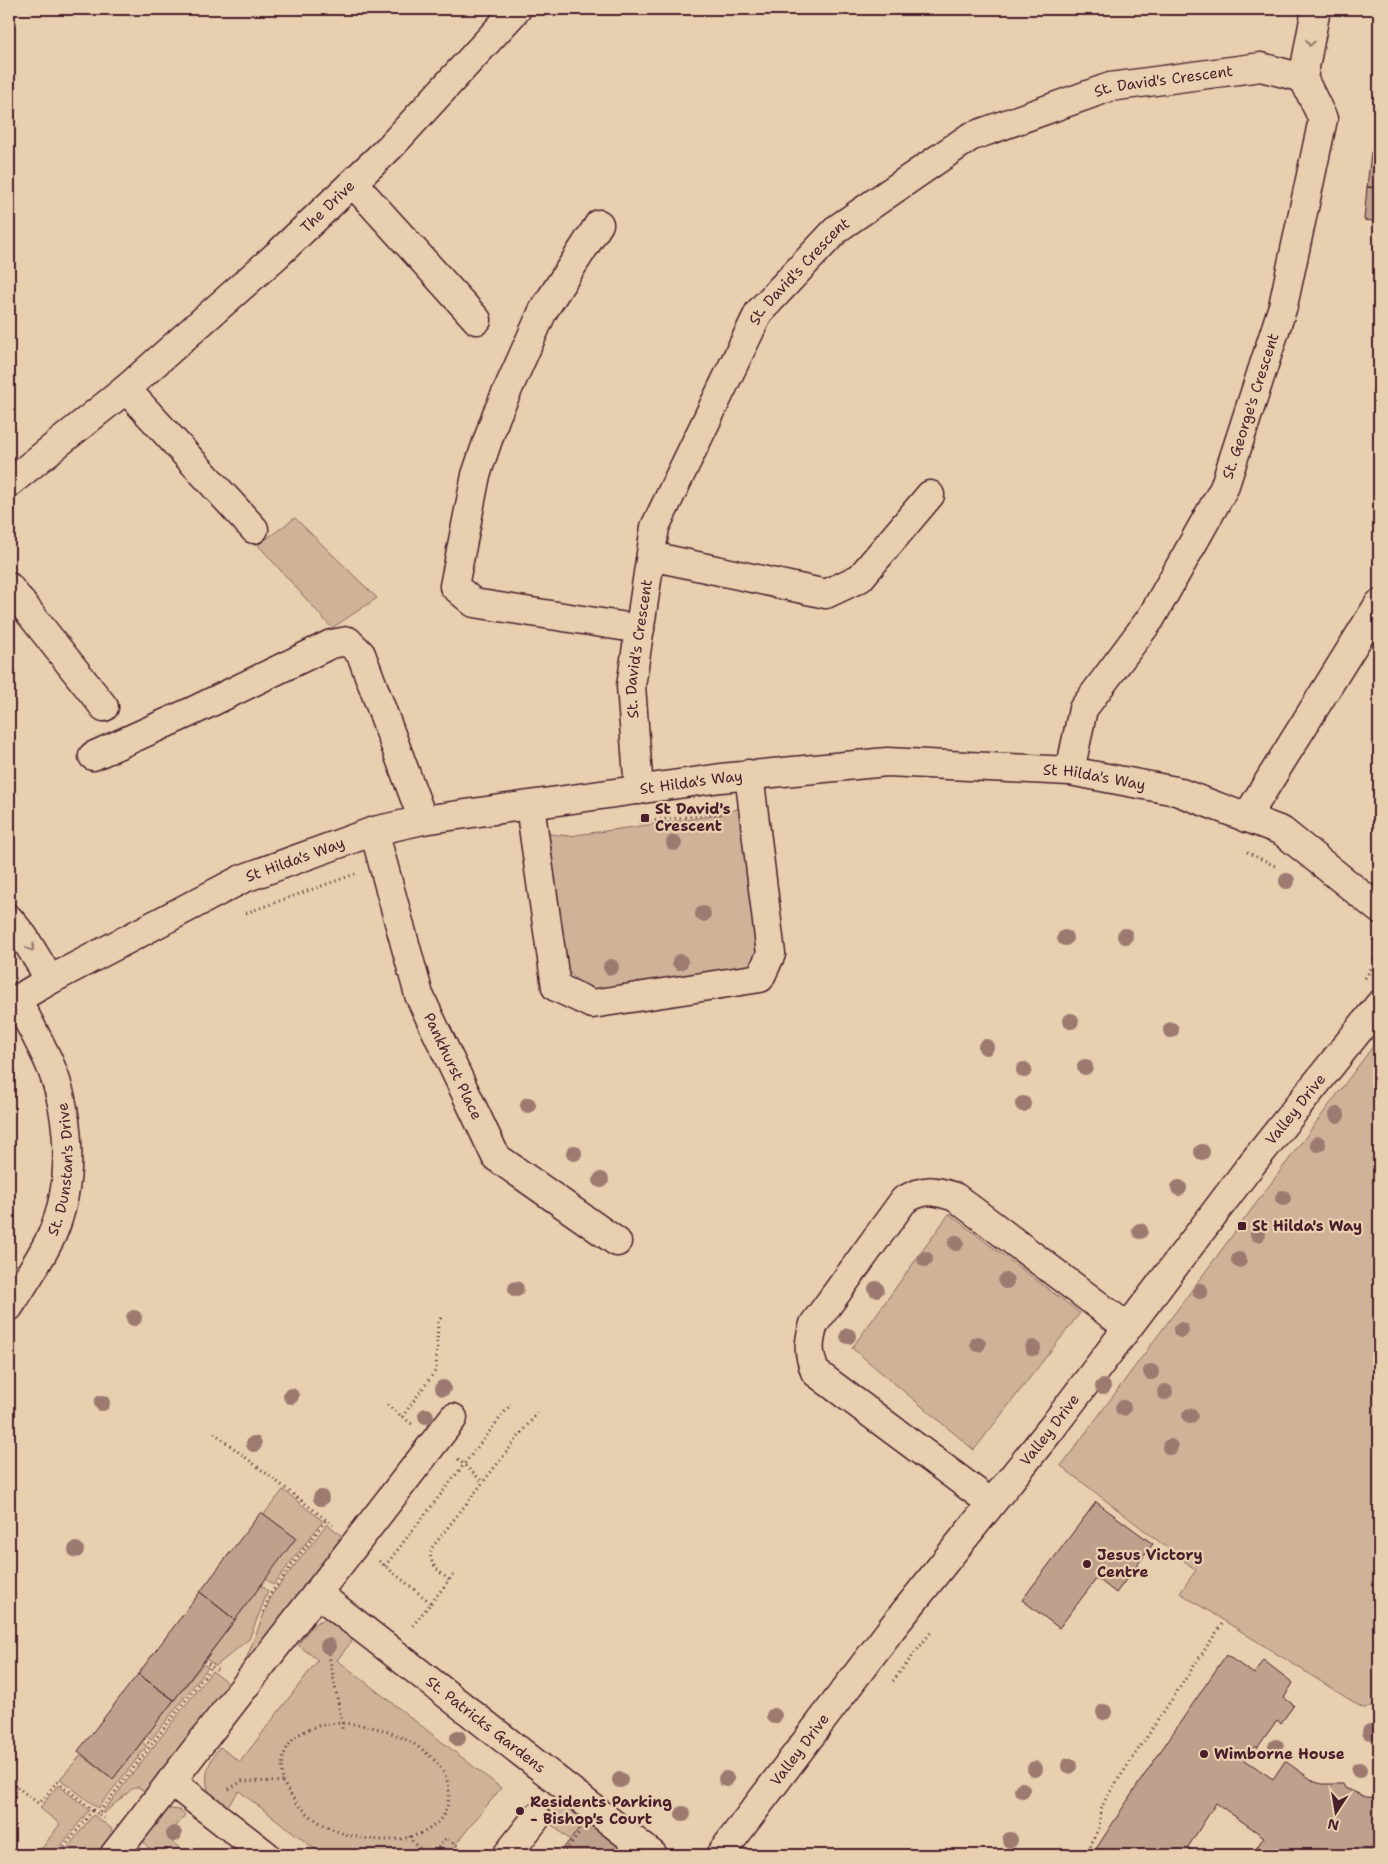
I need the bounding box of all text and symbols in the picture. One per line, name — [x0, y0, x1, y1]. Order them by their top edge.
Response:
one-way arrow — [1305, 39, 1315, 48]
street label: St. David's Crescent — [1091, 61, 1234, 102]
street label: The Drive — [296, 176, 359, 237]
street label: St. David's Crescent — [744, 213, 853, 328]
street label: St. George's Crescent — [1217, 331, 1284, 482]
street label: St. David's Crescent — [621, 578, 657, 719]
street label: St Hilda's Way — [1043, 760, 1147, 795]
street label: St Hilda's Way — [638, 766, 744, 799]
place label: St David's Crescent — [655, 799, 731, 836]
marker: St David's Crescent — [639, 812, 651, 824]
street label: St Hilda's Way — [243, 833, 347, 887]
one-way arrow — [25, 943, 35, 952]
street label: Pankhurst Place — [419, 1010, 487, 1123]
street label: Valley Drive — [1261, 1070, 1330, 1149]
street label: St. Dunstan's Drive — [43, 1101, 77, 1239]
place label: St Hilda's Way — [1252, 1216, 1362, 1236]
marker: St Hilda's Way — [1236, 1220, 1248, 1232]
street label: Valley Drive — [1015, 1390, 1084, 1470]
place label: Jesus Victory Centre — [1097, 1545, 1203, 1582]
marker: Jesus Victory Centre — [1081, 1558, 1093, 1570]
street label: St. Patricks Gardens — [422, 1671, 550, 1778]
street label: Valley Drive — [766, 1709, 834, 1790]
place label: Wimborne House — [1214, 1744, 1345, 1764]
marker: Wimborne House — [1198, 1748, 1210, 1760]
north arrow — [1310, 1786, 1360, 1836]
place label: Residents Parking - Bishop's Court — [530, 1792, 672, 1829]
marker: Residents Parking - Bishop's Court — [514, 1805, 526, 1817]
text: N — [1326, 1815, 1341, 1835]

